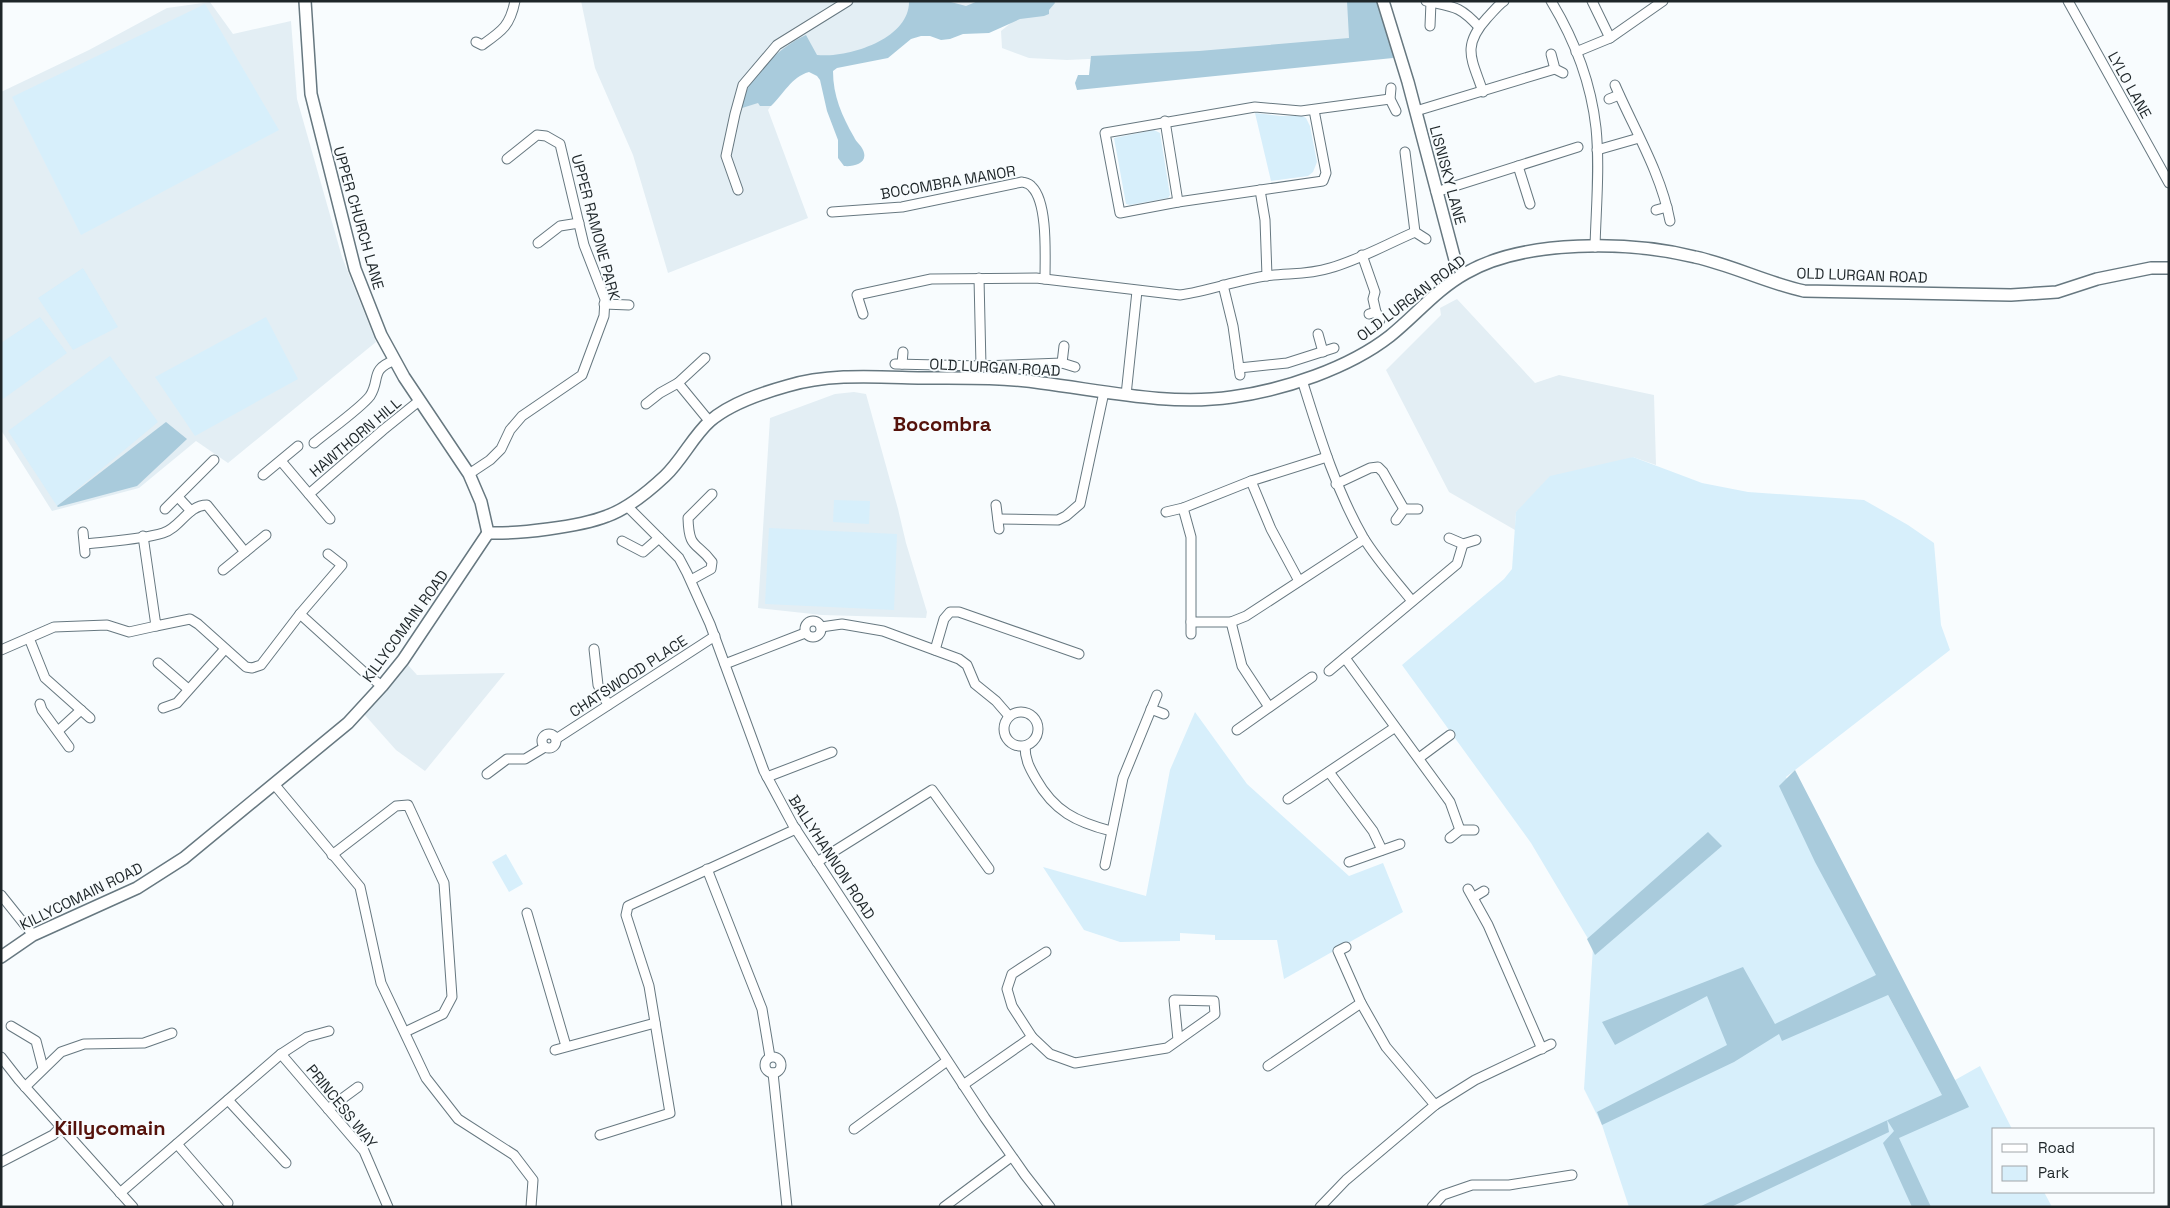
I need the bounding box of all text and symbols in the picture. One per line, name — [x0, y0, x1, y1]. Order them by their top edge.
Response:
street label: LYLO LANE — [2104, 48, 2156, 122]
street label: LISNISKY LANE — [1426, 123, 1470, 227]
street label: UPPER CHURCH LANE — [329, 144, 389, 292]
street label: UPPER RAMONE PARK — [567, 152, 625, 302]
street label: BOCOMBRA MANOR — [879, 161, 1017, 203]
street label: OLD LURGAN ROAD — [1353, 251, 1469, 345]
street label: OLD LURGAN ROAD — [1796, 263, 1928, 287]
street label: OLD LURGAN ROAD — [929, 354, 1061, 380]
street label: HAWTHORN HILL — [305, 393, 405, 481]
district label: Bocombra — [893, 411, 992, 437]
street label: KILLYCOMAIN ROAD — [358, 566, 452, 686]
street label: CHATSWOOD PLACE — [566, 631, 690, 721]
street label: BALLYHANNON ROAD — [785, 791, 879, 923]
street label: KILLYCOMAIN ROAD — [16, 858, 146, 934]
street label: PRINCESS WAY — [302, 1060, 382, 1152]
district label: Killycomain — [54, 1115, 166, 1141]
legend — [1992, 1128, 2155, 1193]
text: Road — [2038, 1138, 2075, 1157]
text: Park — [2038, 1163, 2069, 1182]

